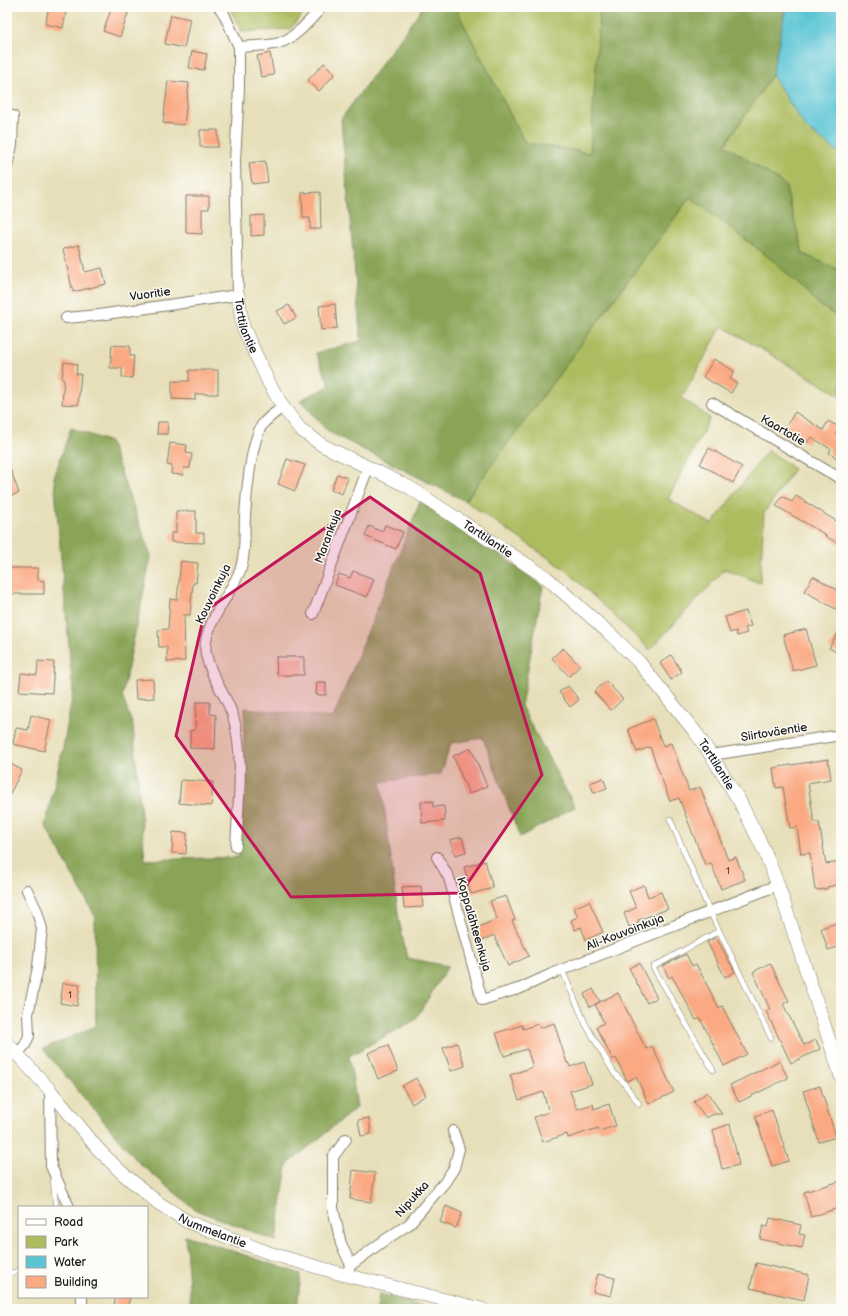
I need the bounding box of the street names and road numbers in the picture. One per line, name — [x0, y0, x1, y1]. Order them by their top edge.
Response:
street label: Vuoritie — [129, 284, 171, 305]
street label: Tarttilantie — [231, 297, 261, 356]
street label: Kaartotie — [758, 412, 808, 449]
street label: Marankuja — [312, 507, 345, 565]
street label: Tarttilantie — [460, 517, 516, 561]
street label: Kouvoinkuja — [192, 561, 235, 627]
street label: Siirtoväentie — [740, 720, 809, 745]
street label: Tarttilantie — [694, 736, 738, 793]
street label: Koppalähteenkuja — [453, 875, 494, 973]
street label: Ali-Kouvoinkuja — [584, 911, 667, 954]
street label: Nipukka — [392, 1178, 433, 1221]
street label: Nummelantie — [175, 1211, 249, 1252]

